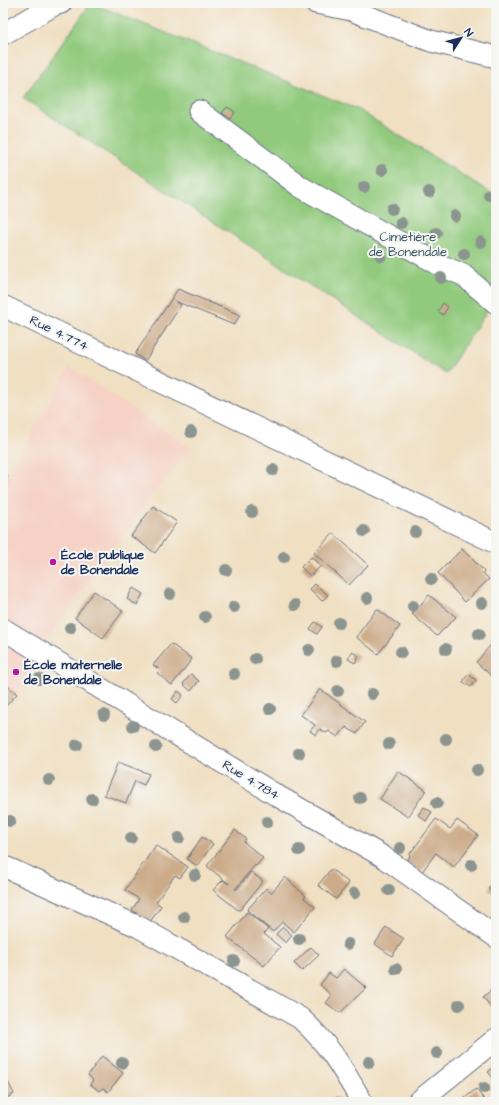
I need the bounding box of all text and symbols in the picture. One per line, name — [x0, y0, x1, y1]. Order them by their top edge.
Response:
north arrow — [441, 18, 481, 58]
text: N — [461, 25, 477, 40]
park label: Cimetière de Bonendale — [369, 228, 447, 261]
street label: Rue 4.774 — [26, 311, 92, 355]
place label: École publique de Bonendale — [60, 546, 144, 579]
marker: École publique de Bonendale — [48, 557, 58, 567]
place label: École maternelle de Bonendale — [23, 656, 122, 689]
marker: École maternelle de Bonendale — [11, 667, 21, 677]
street label: Rue 4.784 — [219, 756, 283, 804]

